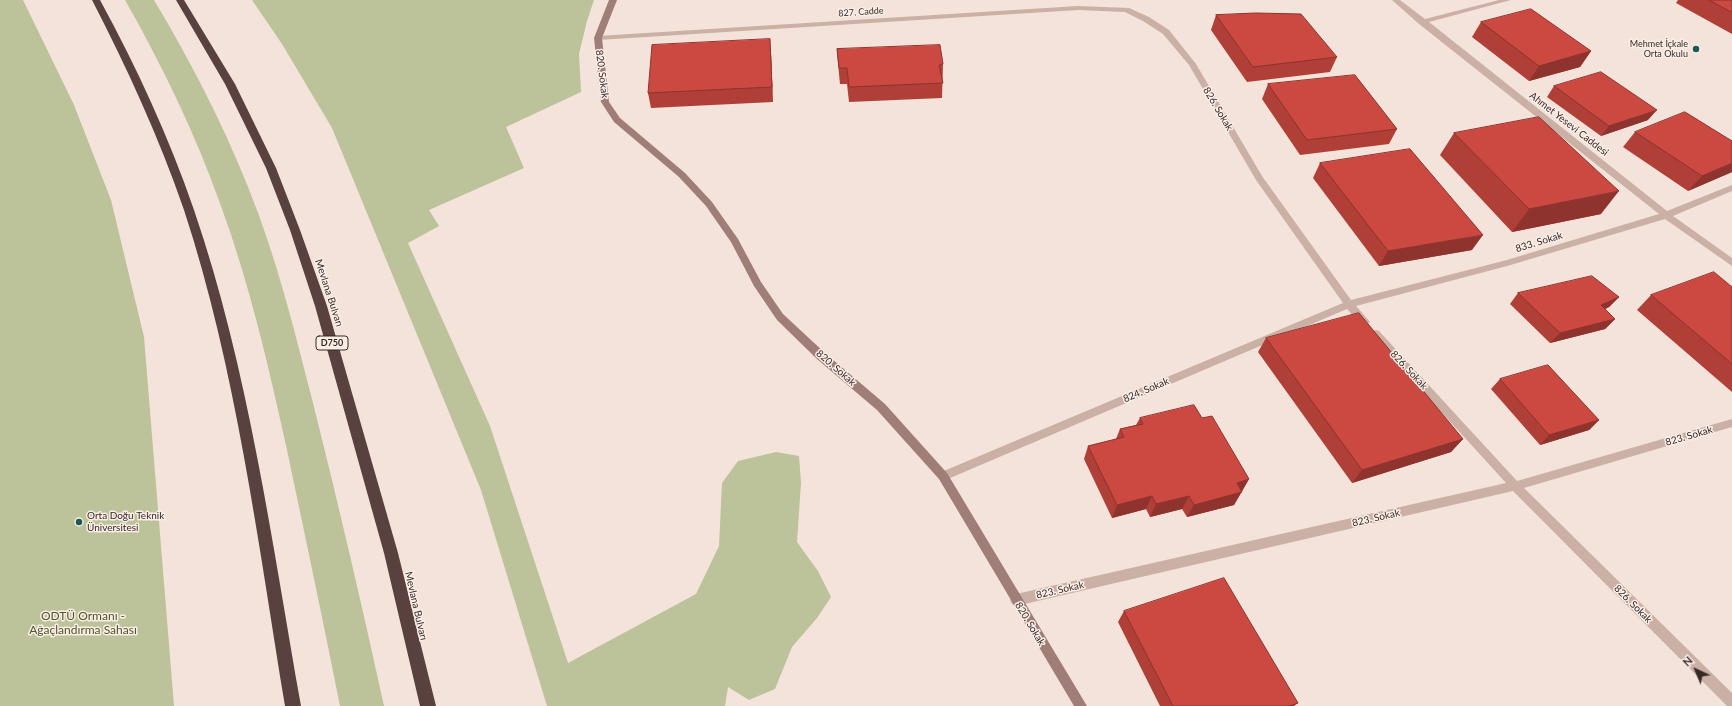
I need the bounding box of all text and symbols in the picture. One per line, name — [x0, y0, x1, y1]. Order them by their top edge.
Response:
street label: 827. Cadde — [838, 5, 884, 19]
place label: Mehmet İçkale Orta Okulu — [1630, 39, 1688, 60]
marker: Mehmet İçkale Orta Okulu — [1691, 44, 1701, 54]
street label: 820. Sokak — [593, 49, 611, 99]
street label: 826. Sokak — [1200, 85, 1236, 133]
street label: Ahmet Yesevi Caddesi — [1527, 89, 1611, 159]
street label: 833. Sokak — [1514, 229, 1564, 255]
street label: Mevlana Bulvarı — [312, 258, 346, 328]
road number: D750 — [316, 336, 348, 350]
street label: 820. Sokak — [814, 348, 858, 388]
street label: 826. Sokak — [1388, 348, 1430, 392]
street label: 824. Sokak — [1121, 375, 1171, 405]
street label: 823. Sokak — [1664, 424, 1714, 448]
street label: 823. Sokak — [1351, 507, 1401, 529]
place label: Orta Doğu Teknik Üniversitesi — [87, 510, 164, 534]
marker: Orta Doğu Teknik Üniversitesi — [74, 517, 84, 527]
street label: Mevlana Bulvarı — [402, 570, 430, 642]
street label: 823. Sokak — [1035, 579, 1085, 601]
street label: 826. Sokak — [1612, 583, 1654, 625]
street label: 820. Sokak — [1012, 600, 1048, 648]
park label: ODTÜ Ormanı - Ağaçlandırma Sahası — [29, 609, 137, 637]
north arrow — [1676, 650, 1716, 690]
text: N — [1680, 653, 1695, 669]

